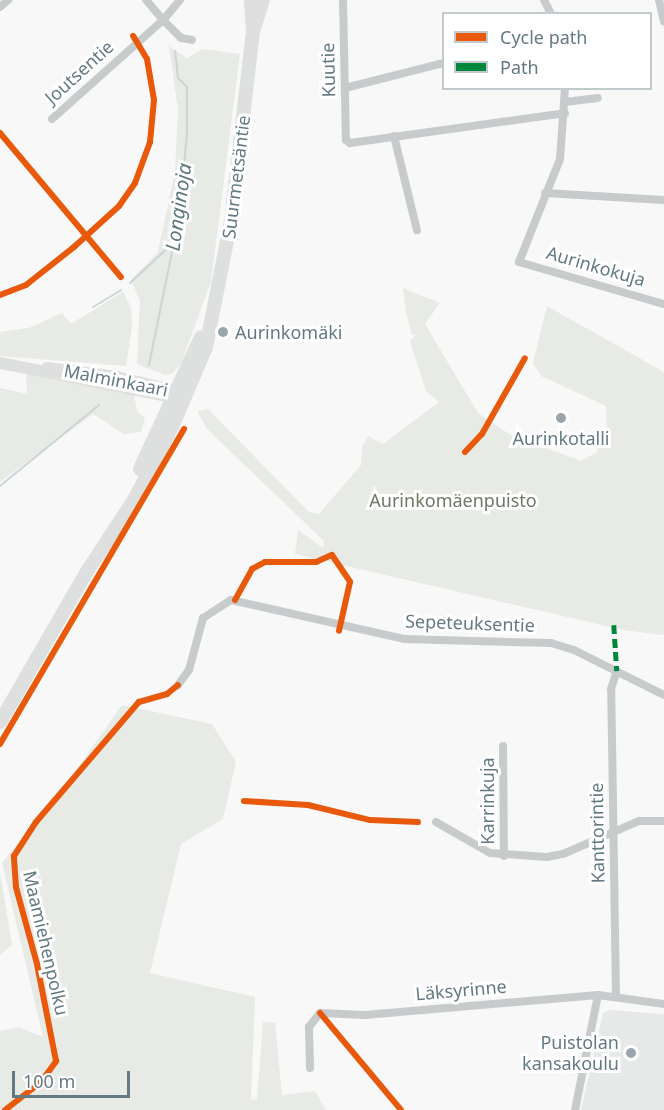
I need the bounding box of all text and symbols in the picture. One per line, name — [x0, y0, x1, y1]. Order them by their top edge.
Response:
legend — [442, 12, 652, 90]
text: Cycle path — [500, 25, 587, 49]
street label: Joutsentie — [40, 36, 118, 108]
street label: Kuutie — [317, 42, 339, 98]
text: Path — [500, 55, 539, 79]
street label: Suurmetsäntie — [218, 114, 254, 240]
water label: Longinoja — [160, 162, 196, 252]
street label: Aurinkokuja — [544, 242, 648, 290]
place label: Aurinkomäki — [235, 321, 343, 343]
marker: Aurinkomäki — [216, 325, 230, 339]
street label: Malminkaari — [62, 359, 170, 401]
marker: Aurinkotalli — [554, 411, 568, 425]
place label: Aurinkotalli — [513, 427, 609, 449]
park label: Aurinkomäenpuisto — [369, 489, 537, 511]
street label: Sepeteuksentie — [405, 610, 535, 636]
street label: Karrinkuja — [476, 757, 498, 845]
street label: Kanttorintie — [585, 782, 609, 884]
street label: Maamiehenpolku — [19, 869, 73, 1017]
street label: Läksyrinne — [415, 975, 507, 1005]
place label: Puistolan kansakoulu — [522, 1032, 619, 1074]
marker: Puistolan kansakoulu — [624, 1046, 638, 1060]
scale bar — [15, 1059, 134, 1097]
text: 100 m — [23, 1069, 75, 1093]

